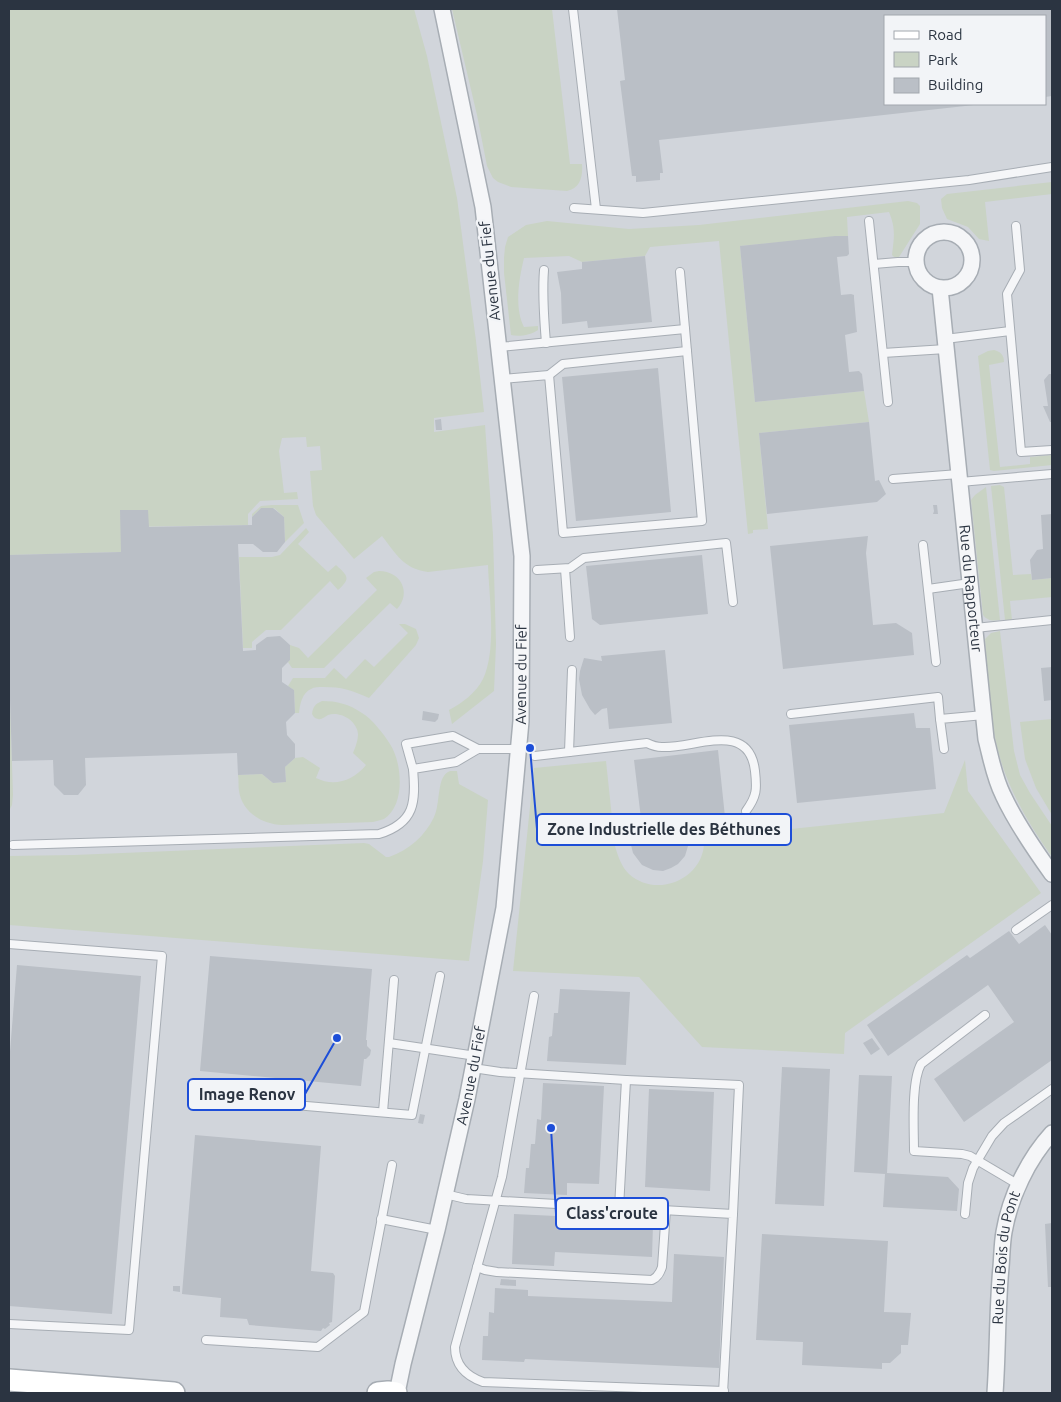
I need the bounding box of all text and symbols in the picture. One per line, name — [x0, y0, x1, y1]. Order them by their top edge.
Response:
legend — [884, 15, 1046, 105]
text: Road — [928, 26, 963, 43]
text: Park — [928, 51, 958, 68]
text: Building — [928, 76, 983, 93]
street label: Avenue du Fief — [476, 220, 503, 322]
street label: Rue du Rapporteur — [956, 524, 986, 653]
street label: Avenue du Fief — [512, 624, 530, 725]
callout: Zone Industrielle des Béthunes — [537, 814, 791, 845]
text: Zone Industrielle des Béthunes — [547, 820, 781, 838]
street label: Avenue du Fief — [452, 1024, 489, 1127]
callout: Image Renov — [188, 1079, 305, 1110]
text: Image Renov — [199, 1085, 296, 1103]
street label: Rue du Bois du Pont — [989, 1188, 1023, 1325]
callout: Class'croute — [556, 1198, 668, 1229]
text: Class'croute — [566, 1204, 658, 1222]

